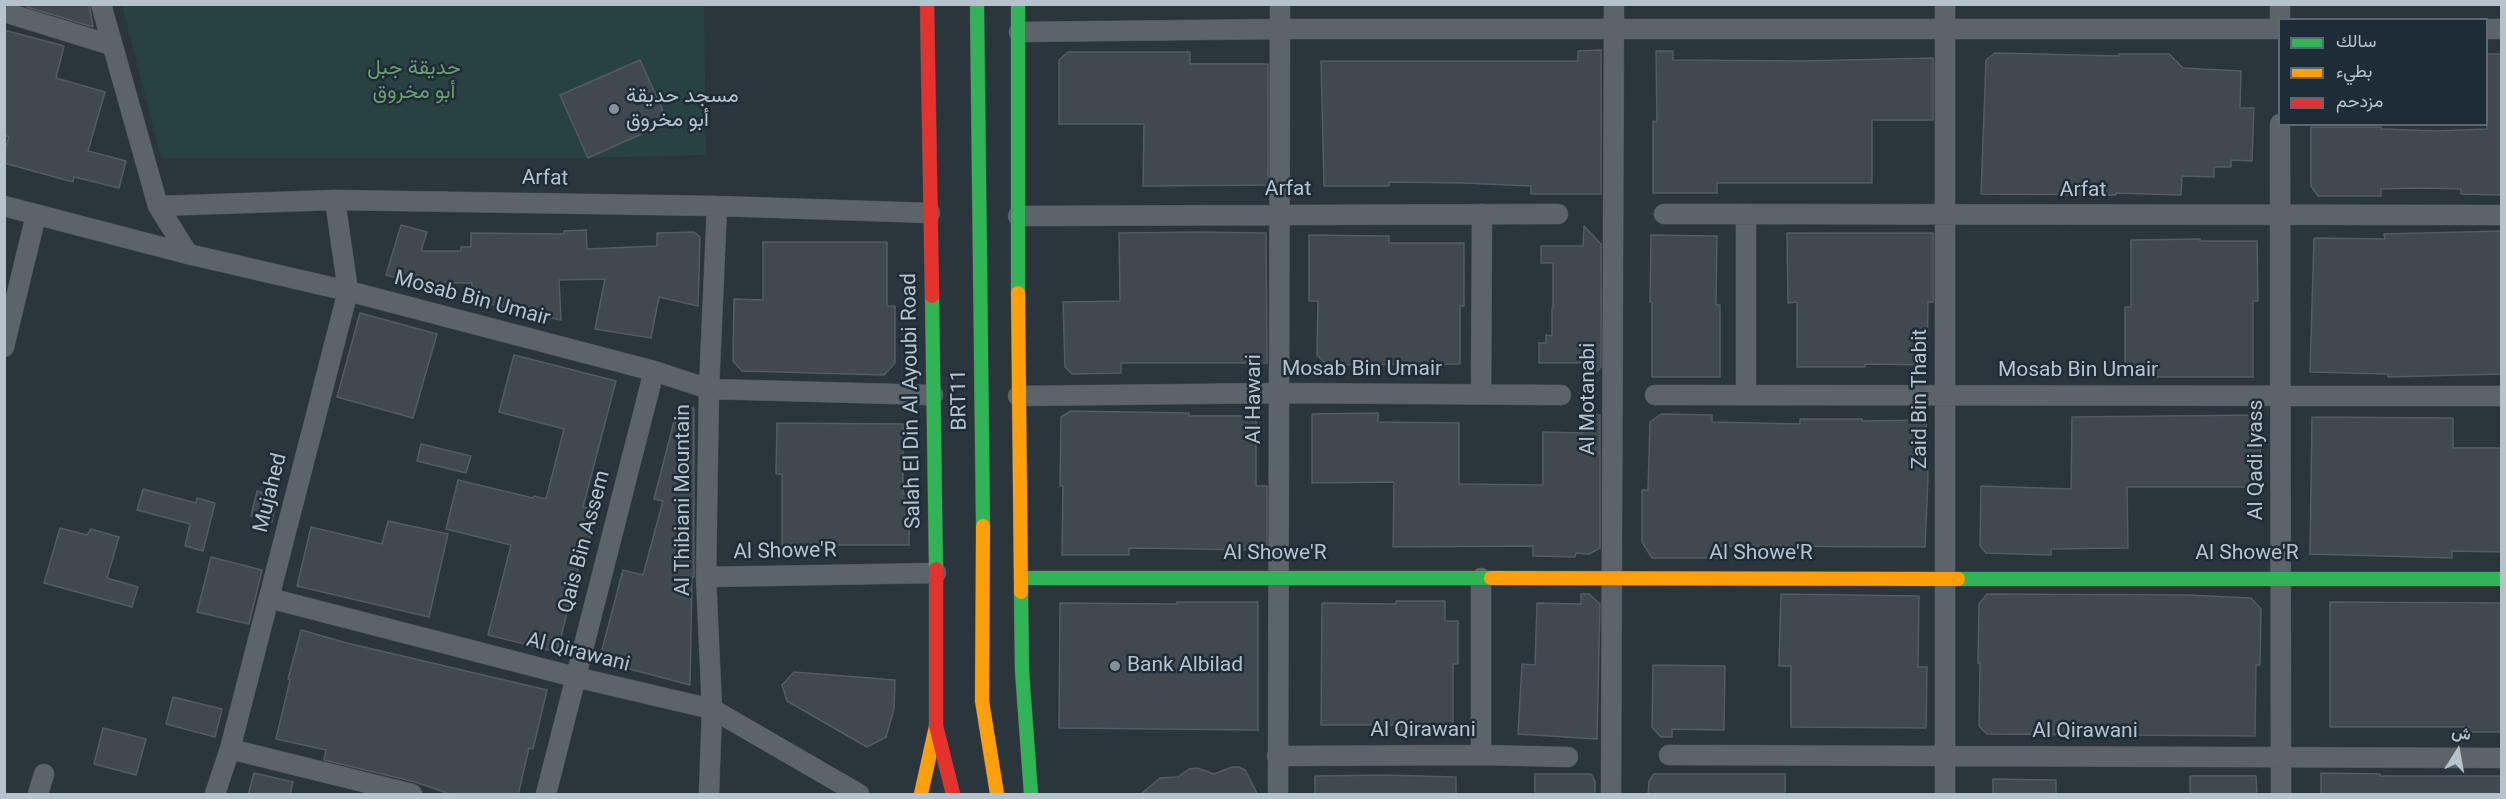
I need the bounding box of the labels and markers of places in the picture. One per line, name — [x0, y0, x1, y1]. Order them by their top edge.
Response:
place label: مسجد حديقة أبو مخروق — [626, 84, 739, 134]
marker: مسجد حديقة أبو مخروق — [607, 102, 621, 116]
place label: Bank Albilad — [1127, 653, 1243, 679]
marker: Bank Albilad — [1108, 659, 1122, 673]

